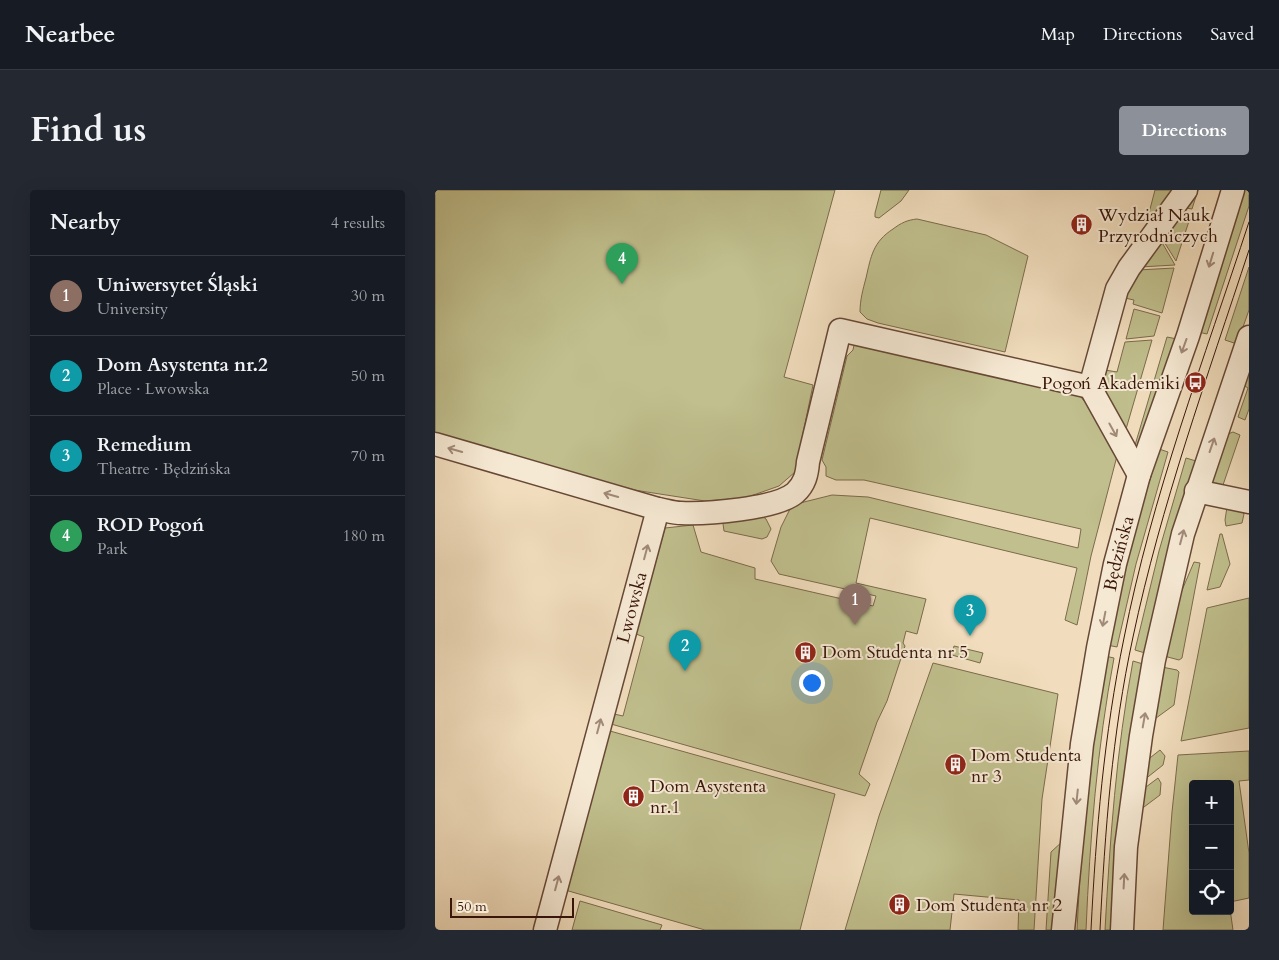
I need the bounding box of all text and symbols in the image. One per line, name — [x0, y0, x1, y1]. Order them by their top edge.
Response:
text: Nearbee — [25, 18, 115, 51]
text: Map — [1041, 22, 1075, 47]
text: Directions — [1103, 22, 1182, 47]
text: Saved — [1210, 22, 1254, 47]
text: Find us — [30, 106, 146, 154]
button: Directions — [1119, 106, 1249, 155]
place label: Wydział Nauk Przyrodniczych — [1097, 203, 1218, 249]
text: Nearby — [50, 208, 121, 237]
text: 4 results — [331, 212, 385, 234]
building icon: Wydział Nauk Przyrodniczych — [1070, 213, 1094, 237]
pin: 4 — [606, 243, 638, 284]
one-way arrow — [1206, 252, 1216, 268]
text: Uniwersytet Śląski — [97, 272, 258, 298]
text: 1 — [62, 285, 70, 307]
text: 30 m — [351, 285, 385, 307]
text: University — [97, 298, 168, 320]
one-way arrow — [1179, 338, 1188, 354]
text: Dom Asystenta nr.2 — [97, 352, 268, 378]
text: 2 — [62, 365, 70, 387]
text: 50 m — [351, 365, 385, 387]
place label: Pogoń Akademiki — [1042, 371, 1180, 396]
bus stop icon: Pogoń Akademiki — [1184, 371, 1208, 395]
text: Place · Lwowska — [97, 378, 209, 400]
one-way arrow — [1108, 422, 1118, 437]
text: Remedium — [97, 432, 191, 458]
one-way arrow — [1208, 438, 1217, 453]
text: 3 — [62, 445, 70, 467]
text: 70 m — [351, 445, 385, 467]
one-way arrow — [447, 445, 463, 454]
text: Theatre · Będzińska — [97, 458, 231, 480]
one-way arrow — [604, 490, 620, 500]
text: ROD Pogoń — [97, 512, 204, 538]
street label: Będzińska — [1098, 513, 1140, 593]
text: 4 — [62, 525, 70, 547]
text: 180 m — [343, 525, 385, 547]
one-way arrow — [1178, 530, 1187, 546]
text: Park — [97, 538, 128, 560]
one-way arrow — [642, 545, 652, 561]
street label: Lwowska — [611, 569, 654, 646]
pin: 1 — [839, 584, 871, 625]
pin: 3 — [954, 595, 986, 636]
one-way arrow — [1099, 611, 1108, 627]
pin: 2 — [669, 630, 701, 671]
building icon: Dom Studenta nr 5 — [794, 640, 818, 664]
place label: Dom Studenta nr 5 — [822, 640, 968, 665]
your location — [799, 670, 825, 696]
one-way arrow — [1139, 712, 1149, 728]
one-way arrow — [595, 718, 604, 734]
place label: Dom Studenta nr 3 — [971, 743, 1082, 789]
building icon: Dom Studenta nr 3 — [943, 753, 967, 777]
place label: Dom Asystenta nr.1 — [650, 774, 767, 820]
map controls — [1189, 780, 1234, 915]
button: + — [1189, 780, 1234, 825]
building icon: Dom Asystenta nr.1 — [622, 784, 646, 808]
one-way arrow — [1072, 789, 1082, 805]
button: − — [1189, 825, 1234, 870]
button: locate — [1189, 870, 1234, 915]
one-way arrow — [1120, 874, 1129, 890]
one-way arrow — [553, 875, 563, 891]
building icon: Dom Studenta nr 2 — [888, 893, 912, 917]
place label: Dom Studenta nr 2 — [916, 893, 1062, 918]
scale bar — [450, 895, 574, 918]
text: 50 m — [457, 897, 487, 916]

